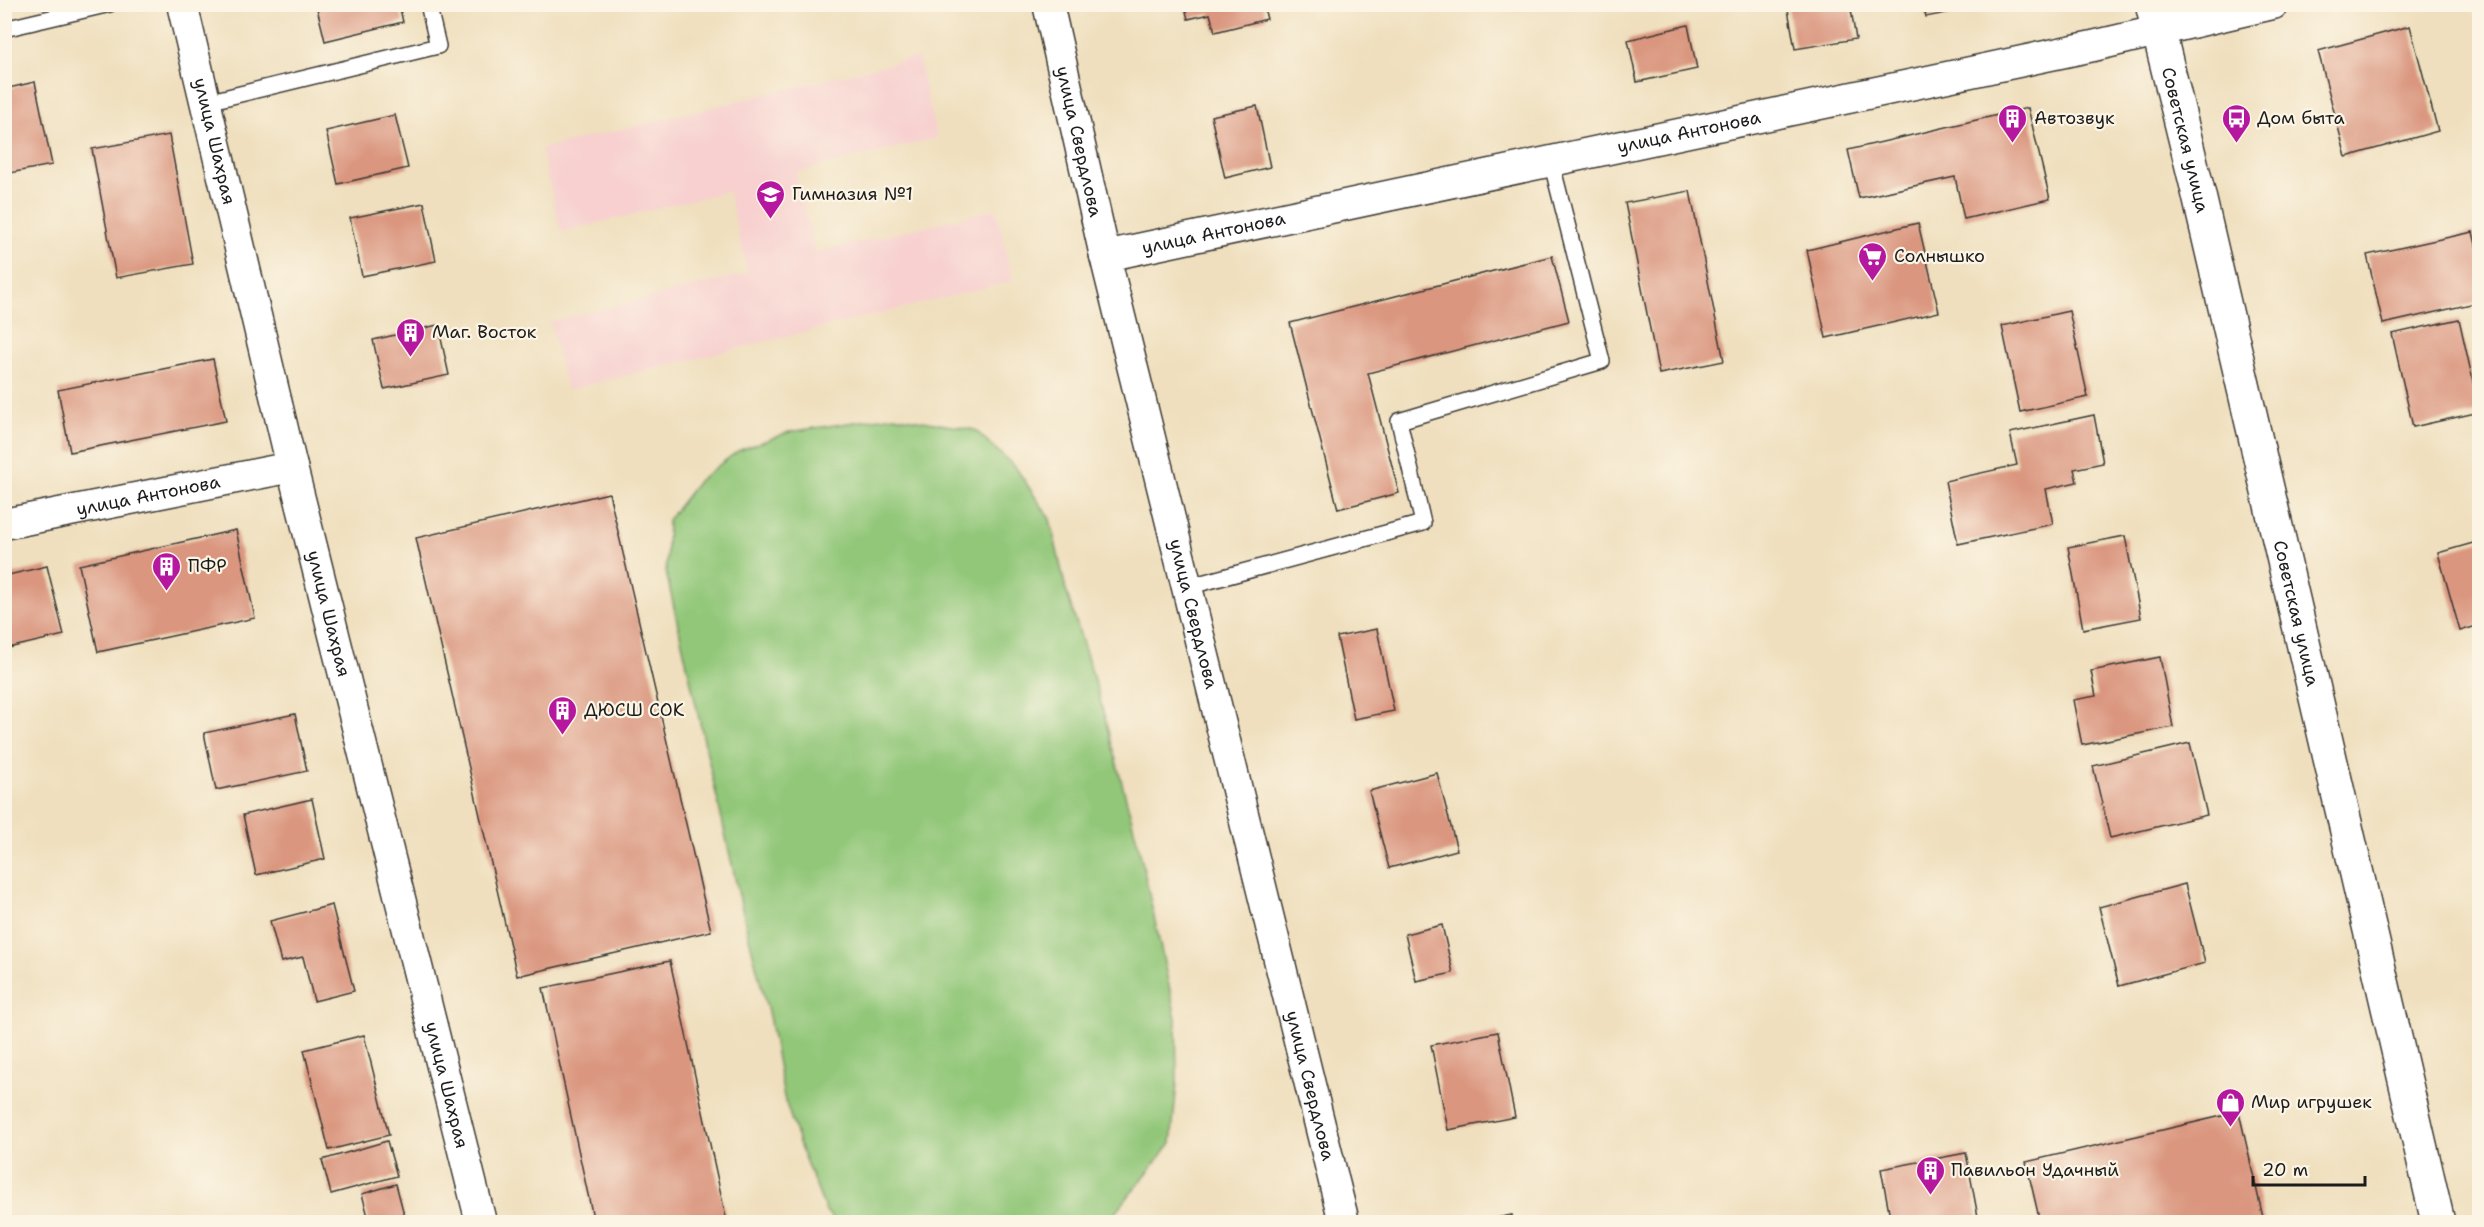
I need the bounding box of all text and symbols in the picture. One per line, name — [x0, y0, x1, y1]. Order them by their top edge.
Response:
street label: улица Свердлова — [1050, 64, 1108, 219]
street label: Советская улица — [2156, 65, 2215, 215]
street label: улица Шахрая — [188, 75, 241, 207]
building icon: Автозвук — [1997, 102, 2029, 144]
bus stop icon: Дом быта — [2220, 102, 2252, 144]
street label: улица Антонова — [1615, 105, 1763, 159]
place label: Автозвук — [2034, 106, 2115, 130]
place label: Дом быта — [2257, 106, 2345, 130]
school or university icon: Гимназия №1 — [755, 178, 787, 220]
place label: Гимназия №1 — [792, 182, 913, 206]
street label: улица Антонова — [1140, 206, 1287, 260]
supermarket icon: Солнышко — [1857, 240, 1889, 282]
place label: Солнышко — [1894, 244, 1985, 268]
building icon: Маг. Восток — [395, 316, 427, 358]
place label: Маг. Восток — [432, 320, 537, 344]
street label: улица Антонова — [74, 470, 222, 521]
street label: улица Свердлова — [1163, 536, 1224, 691]
street label: Советская улица — [2268, 538, 2325, 688]
street label: улица Шахрая — [301, 548, 356, 679]
building icon: ПФР — [151, 550, 183, 592]
place label: ПФР — [188, 554, 227, 578]
building icon: ДЮСШ СОК — [547, 694, 579, 736]
place label: ДЮСШ СОК — [584, 698, 685, 722]
street label: улица Свердлова — [1280, 1008, 1340, 1163]
street label: улица Шахрая — [419, 1019, 474, 1151]
shop icon: Мир игрушек — [2214, 1086, 2246, 1128]
place label: Мир игрушек — [2251, 1090, 2372, 1114]
scale bar — [2253, 1149, 2366, 1187]
building icon: Павильон Удачный — [1914, 1154, 1946, 1196]
place label: Павильон Удачный — [1951, 1158, 2119, 1182]
text: 20 m — [2262, 1158, 2308, 1182]

